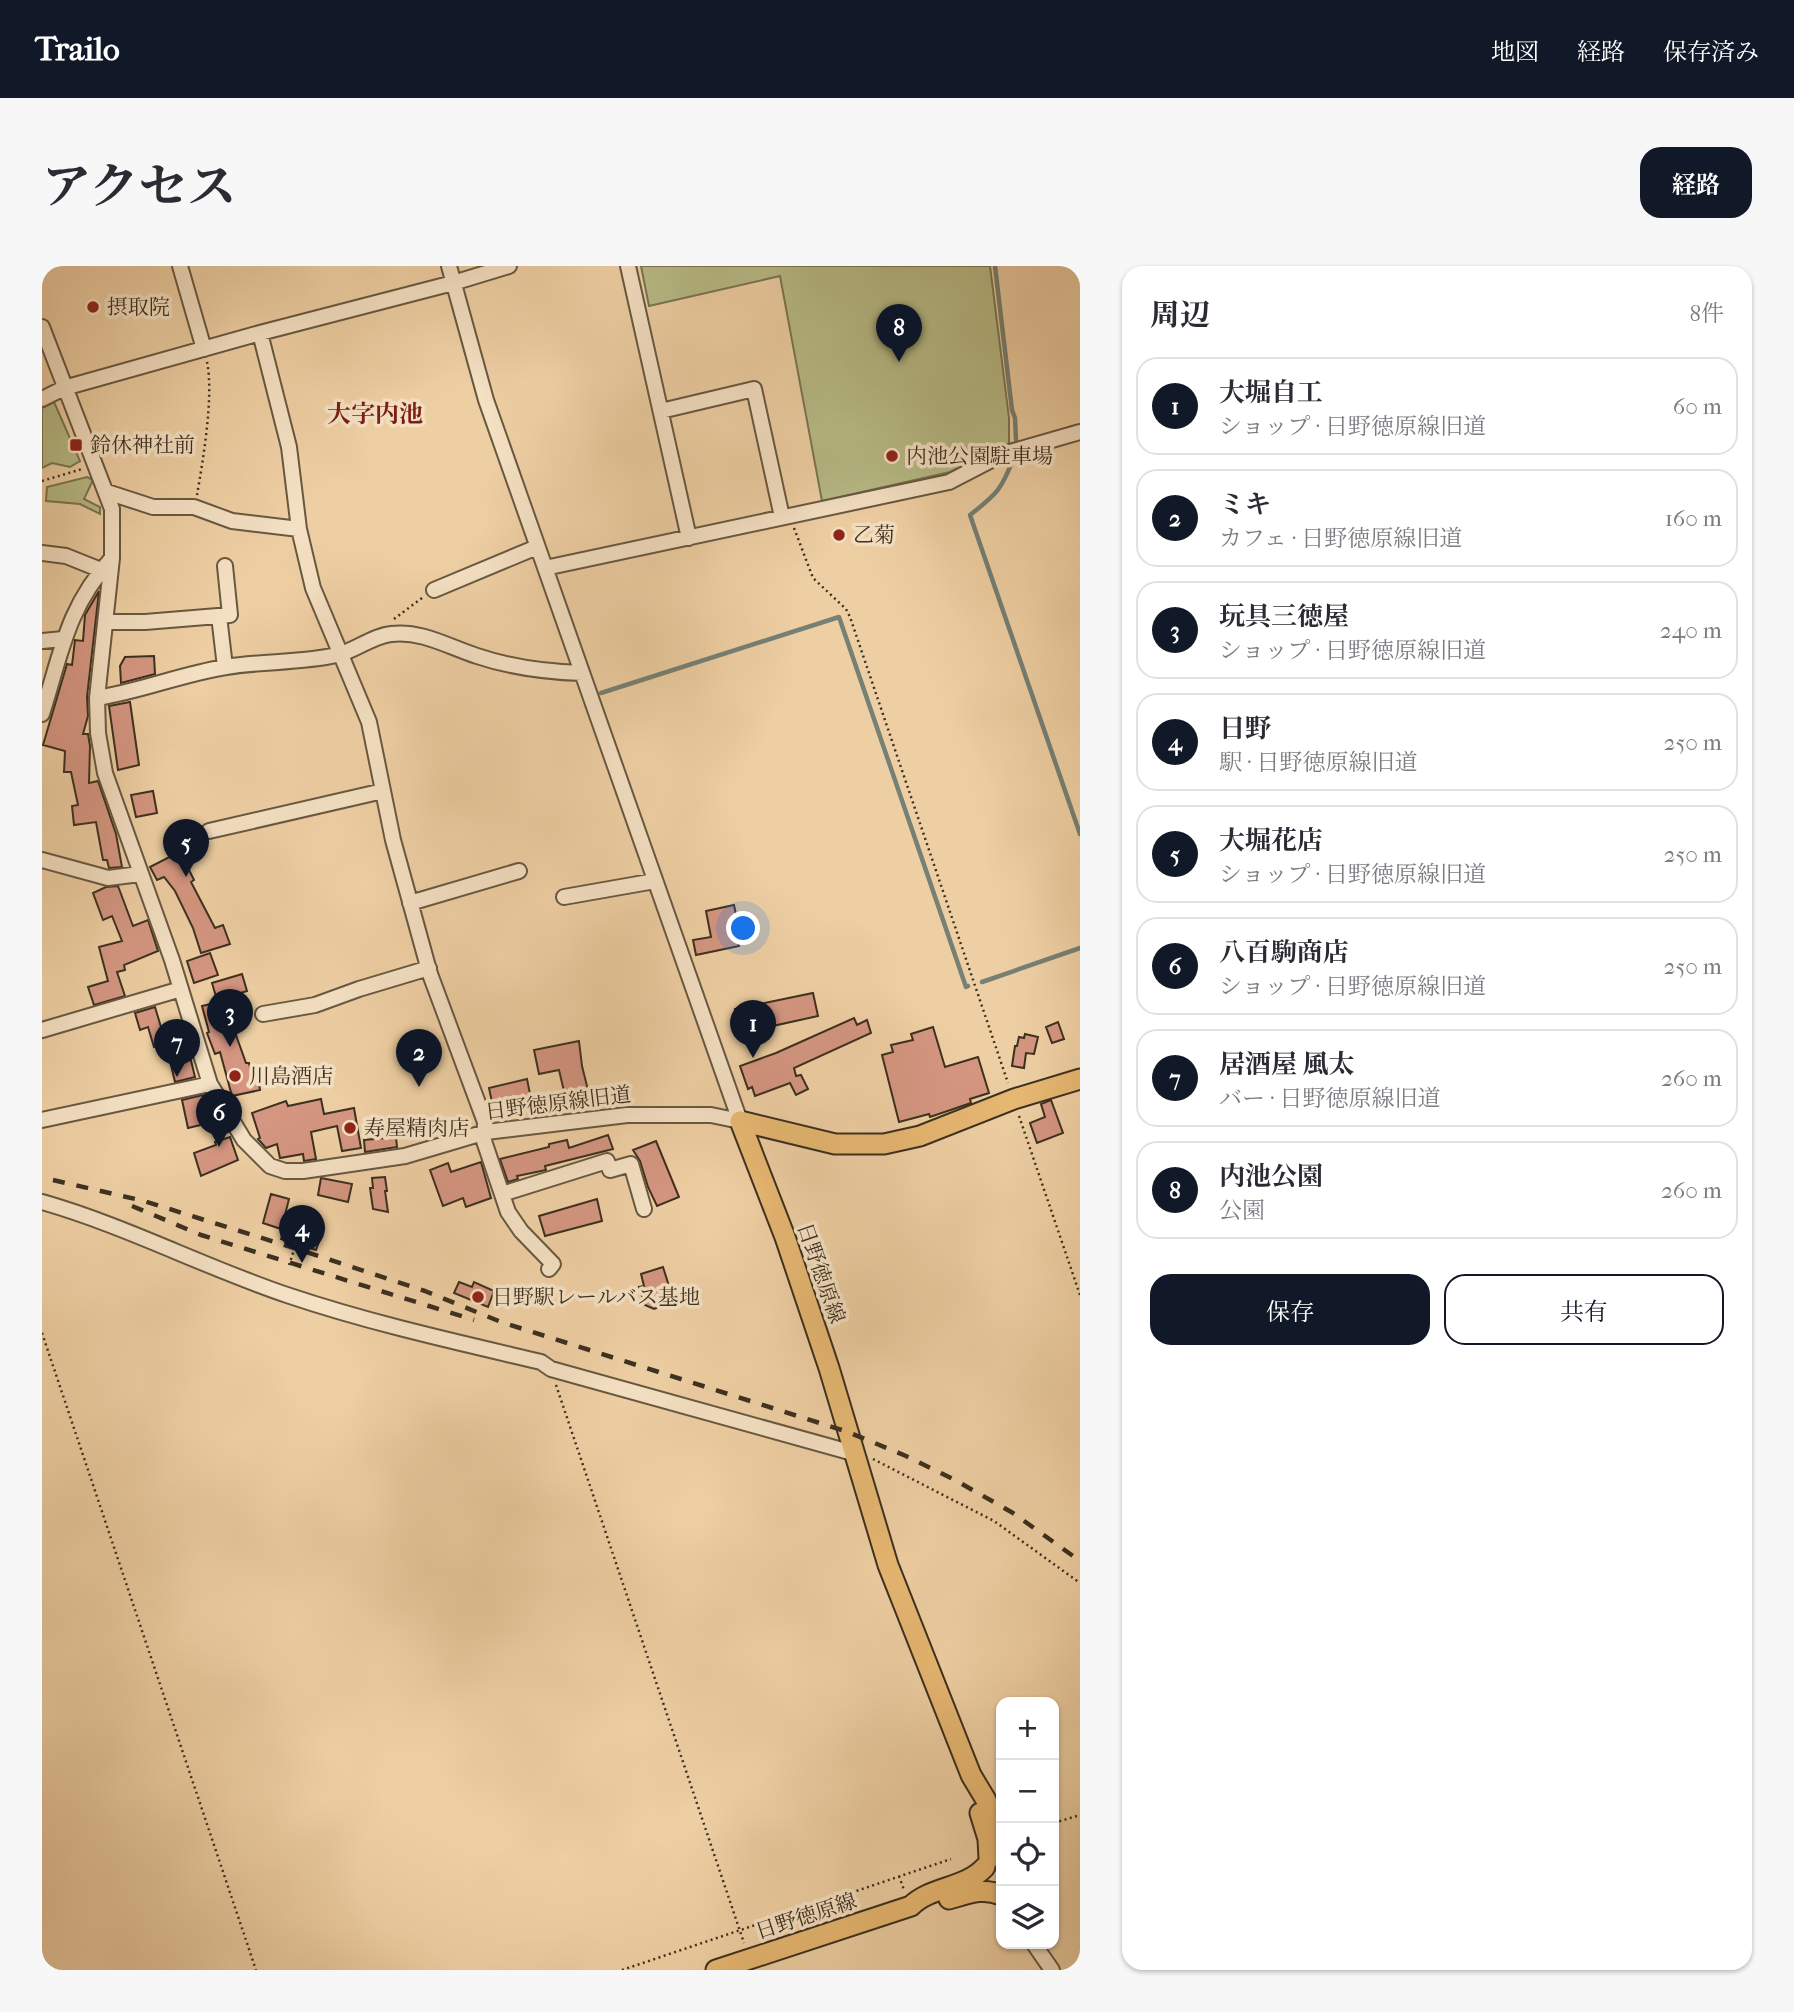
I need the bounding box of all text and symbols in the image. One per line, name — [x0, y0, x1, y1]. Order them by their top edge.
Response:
text: Trailo — [35, 30, 120, 69]
text: 地図 — [1491, 38, 1539, 66]
text: 経路 — [1577, 38, 1625, 66]
text: 保存済み — [1663, 38, 1759, 66]
button: 経路 — [1640, 147, 1752, 218]
text: アクセス — [42, 158, 237, 216]
place label: 摂取院 — [107, 295, 170, 319]
text: 周辺 — [1150, 298, 1210, 333]
marker: 摂取院 — [85, 299, 101, 315]
text: 8件 — [1689, 300, 1724, 327]
pin: 8 — [876, 304, 922, 362]
text: 大堀自工 — [1219, 377, 1323, 408]
text: 1 — [1171, 393, 1179, 420]
text: 60 m — [1673, 393, 1722, 420]
district label: 大字内池 — [327, 400, 423, 428]
text: ショップ · 日野徳原線旧道 — [1219, 413, 1486, 440]
place label: 鈴休神社前 — [90, 433, 195, 457]
marker: 鈴休神社前 — [68, 437, 84, 453]
place label: 内池公園駐車場 — [906, 444, 1053, 468]
marker: 内池公園駐車場 — [884, 448, 900, 464]
text: ミキ — [1219, 489, 1271, 520]
text: 2 — [1169, 505, 1181, 532]
text: 160 m — [1665, 505, 1722, 532]
place label: 乙菊 — [853, 523, 895, 547]
text: カフェ · 日野徳原線旧道 — [1219, 525, 1462, 552]
marker: 乙菊 — [831, 527, 847, 543]
text: 玩具三徳屋 — [1219, 601, 1349, 632]
text: 3 — [1170, 617, 1180, 644]
text: 240 m — [1660, 617, 1722, 644]
text: ショップ · 日野徳原線旧道 — [1219, 637, 1486, 664]
text: 日野 — [1219, 713, 1271, 744]
text: 4 — [1168, 729, 1182, 756]
text: 250 m — [1664, 729, 1722, 756]
text: 駅 · 日野徳原線旧道 — [1219, 749, 1418, 776]
pin: 5 — [163, 819, 209, 877]
text: 大堀花店 — [1219, 825, 1323, 856]
text: 5 — [1170, 841, 1180, 868]
text: 250 m — [1664, 841, 1722, 868]
text: ショップ · 日野徳原線旧道 — [1219, 861, 1486, 888]
your location — [726, 911, 760, 945]
text: 八百駒商店 — [1219, 937, 1349, 968]
text: 6 — [1169, 953, 1181, 980]
text: 250 m — [1664, 953, 1722, 980]
text: ショップ · 日野徳原線旧道 — [1219, 973, 1486, 1000]
pin: 3 — [207, 989, 253, 1047]
pin: 1 — [730, 1000, 776, 1058]
pin: 7 — [154, 1019, 200, 1077]
pin: 2 — [396, 1029, 442, 1087]
text: 居酒屋 風太 — [1219, 1049, 1355, 1080]
place label: 川島酒店 — [249, 1064, 333, 1088]
text: 7 — [1169, 1065, 1181, 1092]
text: 260 m — [1661, 1065, 1722, 1092]
marker: 川島酒店 — [227, 1068, 243, 1084]
street label: 日野徳原線旧道 — [484, 1082, 632, 1124]
text: バー · 日野徳原線旧道 — [1219, 1085, 1441, 1112]
pin: 6 — [196, 1089, 242, 1147]
place label: 寿屋精肉店 — [364, 1116, 469, 1140]
marker: 寿屋精肉店 — [342, 1120, 358, 1136]
text: 内池公園 — [1219, 1161, 1323, 1192]
text: 8 — [1169, 1177, 1181, 1204]
text: 260 m — [1661, 1177, 1722, 1204]
text: 公園 — [1219, 1197, 1265, 1224]
pin: 4 — [279, 1205, 325, 1263]
street label: 日野徳原線 — [793, 1219, 849, 1327]
button: 保存 — [1150, 1274, 1430, 1345]
button: 共有 — [1444, 1274, 1724, 1345]
place label: 日野駅レールバス基地 — [492, 1285, 700, 1309]
marker: 日野駅レールバス基地 — [470, 1289, 486, 1305]
map controls — [996, 1697, 1059, 1949]
button: + — [996, 1697, 1059, 1760]
button: − — [996, 1760, 1059, 1823]
button: locate — [996, 1823, 1059, 1886]
button: layers — [996, 1886, 1059, 1949]
street label: 日野徳原線 — [752, 1888, 860, 1944]

